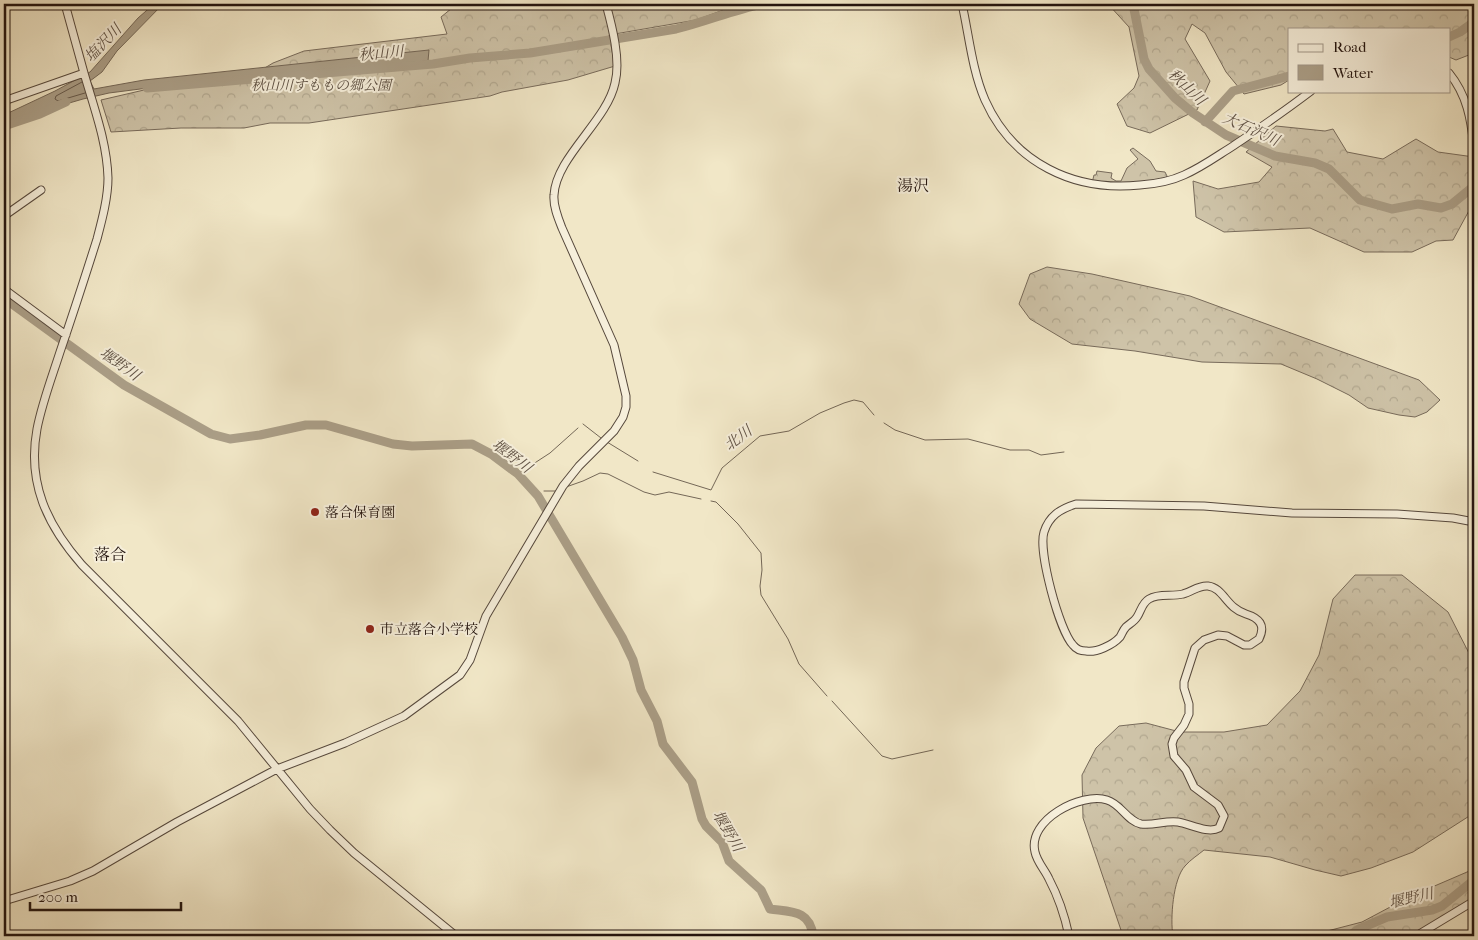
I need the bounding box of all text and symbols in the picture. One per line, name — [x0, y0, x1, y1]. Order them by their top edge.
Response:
water label: 塩沢川 — [81, 19, 126, 65]
legend — [1288, 28, 1450, 92]
text: Road — [1333, 38, 1367, 56]
water label: 秋山川 — [358, 42, 406, 64]
text: Water — [1332, 64, 1373, 82]
water label: 秋山川 — [1164, 65, 1211, 110]
park label: 秋山川すももの郷公園 — [251, 77, 393, 94]
water label: 大石沢川 — [1220, 109, 1284, 150]
district label: 湯沢 — [897, 176, 929, 195]
water label: 堰野川 — [96, 344, 145, 385]
water label: 北川 — [721, 421, 757, 454]
water label: 堰野川 — [489, 435, 537, 478]
place label: 落合保育園 — [325, 504, 395, 521]
marker: 落合保育園 — [309, 506, 321, 518]
district label: 落合 — [94, 545, 126, 564]
place label: 市立落合小学校 — [380, 621, 478, 638]
marker: 市立落合小学校 — [364, 623, 376, 635]
water label: 堰野川 — [709, 807, 748, 857]
scale bar — [30, 880, 181, 912]
water label: 堰野川 — [1387, 884, 1437, 912]
text: 200 m — [38, 888, 78, 906]

